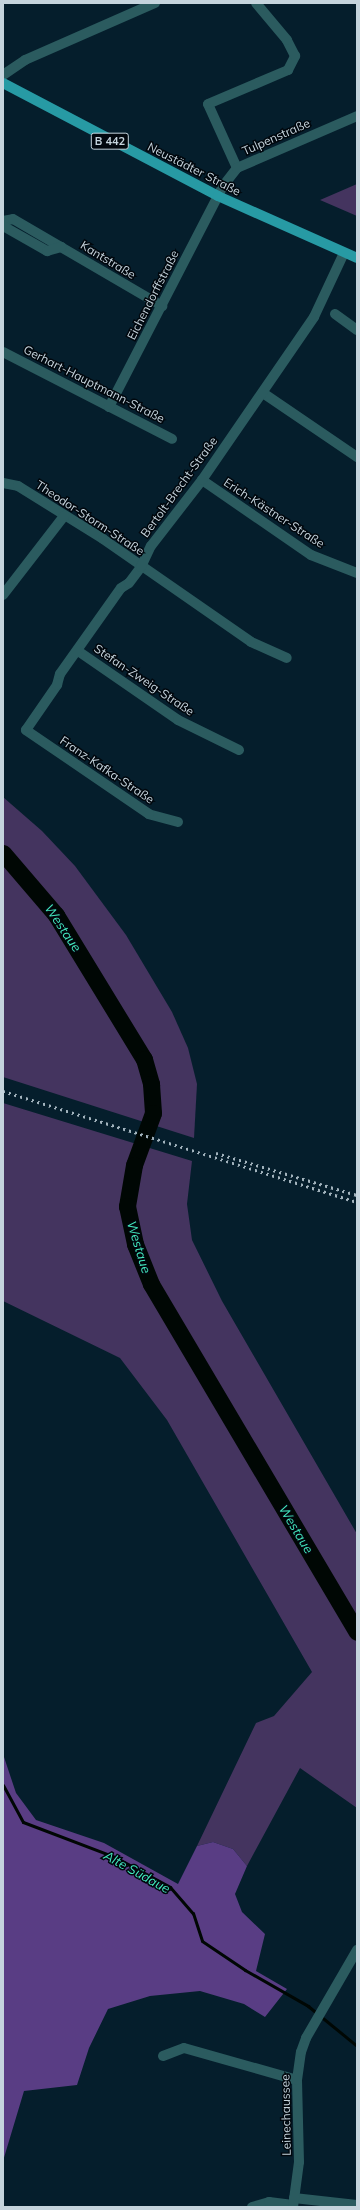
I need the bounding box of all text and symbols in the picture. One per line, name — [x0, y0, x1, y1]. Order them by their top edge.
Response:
street label: Tulpenstraße — [240, 116, 312, 158]
road number: B 442 — [90, 132, 130, 150]
street label: Neustädter Straße — [145, 139, 243, 199]
street label: Kantstraße — [78, 238, 138, 282]
street label: Eichendorffstraße — [124, 248, 182, 342]
street label: Gerhart-Hauptmann-Straße — [21, 342, 167, 426]
street label: Bertolt-Brecht-Straße — [138, 434, 220, 540]
street label: Erich-Kästner-Straße — [221, 475, 327, 551]
street label: Theodor-Storm-Straße — [33, 478, 147, 558]
street label: Stefan-Zweig-Straße — [91, 641, 197, 719]
street label: Franz-Kafka-Straße — [57, 733, 157, 807]
water label: Westaue — [41, 901, 85, 955]
water label: Westaue — [124, 1219, 154, 1275]
water label: Westaue — [275, 1502, 317, 1556]
water label: Alte Südaue — [101, 1847, 173, 1897]
street label: Leinechaussee — [278, 2074, 294, 2156]

